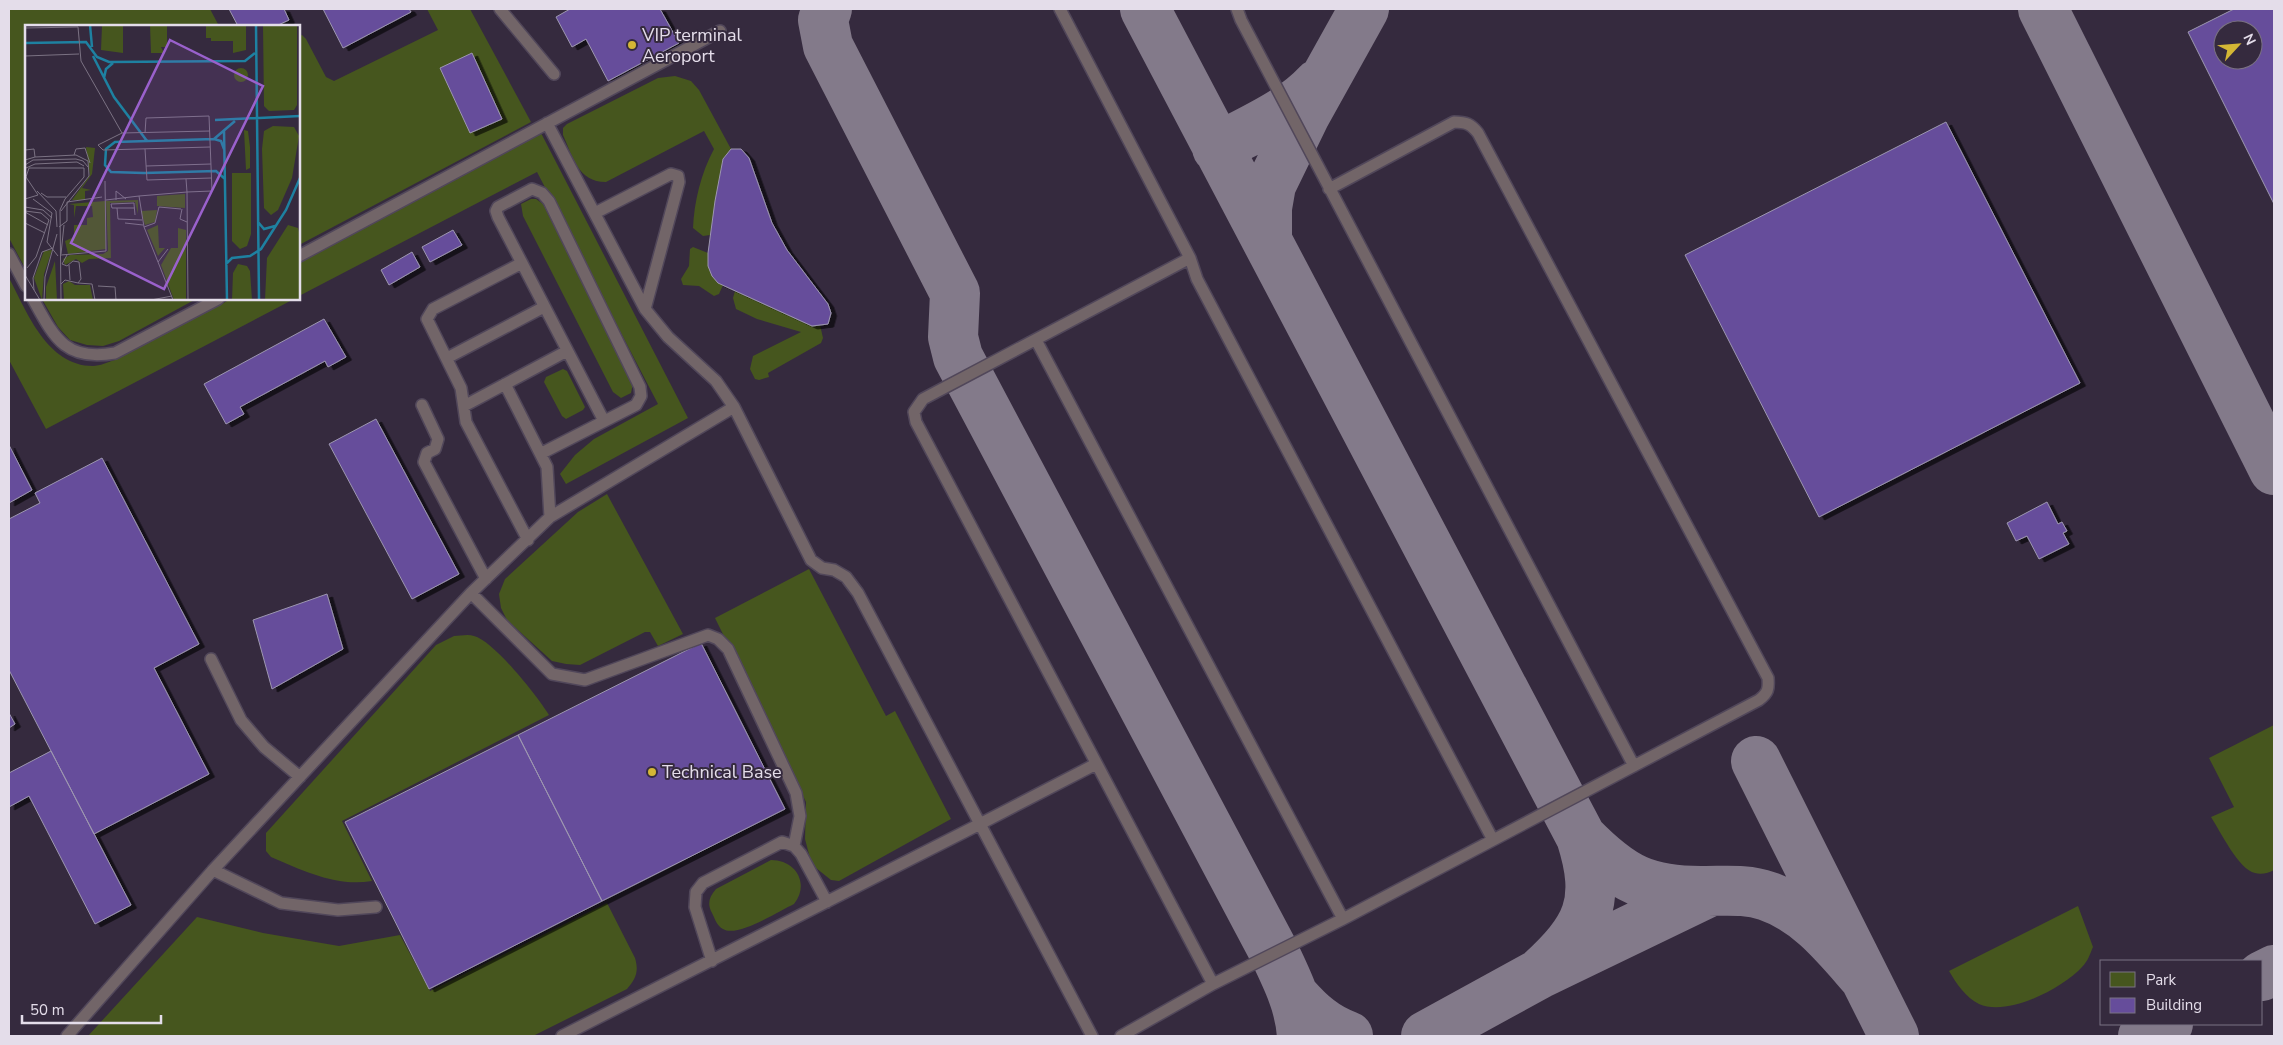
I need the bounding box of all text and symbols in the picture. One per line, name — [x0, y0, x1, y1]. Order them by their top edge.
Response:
north arrow — [2213, 20, 2263, 70]
place label: VIP terminal Aeroport — [641, 23, 743, 68]
inset map — [25, 25, 300, 300]
text: N — [2238, 31, 2260, 48]
marker: VIP terminal Aeroport — [626, 39, 638, 51]
place label: Technical Base — [662, 760, 782, 784]
marker: Technical Base — [646, 766, 658, 778]
legend — [2100, 960, 2263, 1025]
text: Park — [2146, 970, 2176, 990]
scale bar — [22, 992, 161, 1024]
text: Building — [2146, 995, 2202, 1015]
text: 50 m — [30, 1000, 65, 1020]

